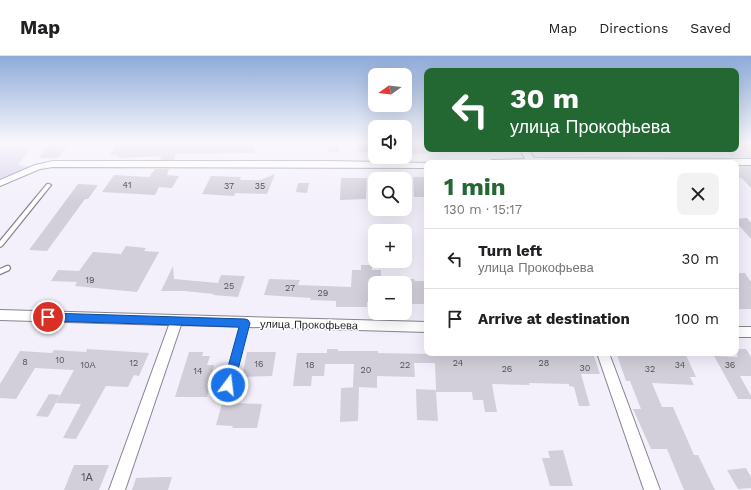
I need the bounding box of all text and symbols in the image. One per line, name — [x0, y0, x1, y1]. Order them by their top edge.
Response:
text: Map — [20, 16, 60, 39]
text: Map — [549, 20, 577, 36]
text: Directions — [599, 20, 668, 36]
text: Saved — [690, 20, 731, 36]
north arrow — [368, 68, 412, 112]
map controls — [368, 68, 412, 320]
text: 30 m — [510, 82, 579, 115]
icon: left — [444, 84, 496, 136]
text: улица Прокофьева — [510, 116, 670, 137]
button: sound — [368, 120, 412, 164]
button: search — [368, 172, 412, 216]
text: 1 min — [444, 173, 506, 201]
button: close — [677, 173, 719, 215]
house number: 41 — [123, 180, 131, 190]
house number: 37 — [224, 181, 234, 191]
house number: 35 — [255, 181, 265, 191]
text: 130 m · 15:17 — [444, 202, 522, 217]
button: + — [368, 224, 412, 268]
text: Turn left — [478, 242, 542, 260]
icon: left — [444, 248, 466, 270]
text: 30 m — [682, 250, 719, 268]
text: улица Прокофьева — [478, 260, 594, 275]
house number: 19 — [85, 275, 95, 285]
button: − — [368, 276, 412, 320]
house number: 25 — [224, 281, 234, 291]
house number: 27 — [285, 283, 295, 293]
house number: 29 — [318, 288, 328, 298]
pin — [31, 300, 65, 334]
icon: arrive — [37, 306, 59, 328]
icon: arrive — [444, 308, 466, 330]
text: Arrive at destination — [478, 310, 630, 328]
text: 100 m — [675, 310, 719, 328]
street label: улица Прокофьева — [260, 318, 359, 332]
house number: 10 — [55, 355, 65, 365]
house number: 8 — [22, 357, 28, 367]
house number: 12 — [130, 358, 138, 368]
house number: 24 — [453, 358, 464, 368]
house number: 28 — [539, 358, 549, 368]
house number: 16 — [255, 359, 263, 369]
house number: 10А — [80, 360, 96, 370]
house number: 18 — [305, 360, 315, 370]
house number: 22 — [400, 360, 410, 370]
house number: 34 — [675, 360, 686, 370]
house number: 36 — [725, 360, 735, 370]
house number: 30 — [580, 363, 591, 373]
position arrow — [207, 364, 249, 406]
house number: 26 — [502, 364, 512, 374]
house number: 32 — [645, 364, 655, 374]
house number: 20 — [361, 365, 372, 375]
house number: 14 — [193, 366, 203, 376]
house number: 1А — [81, 471, 93, 484]

